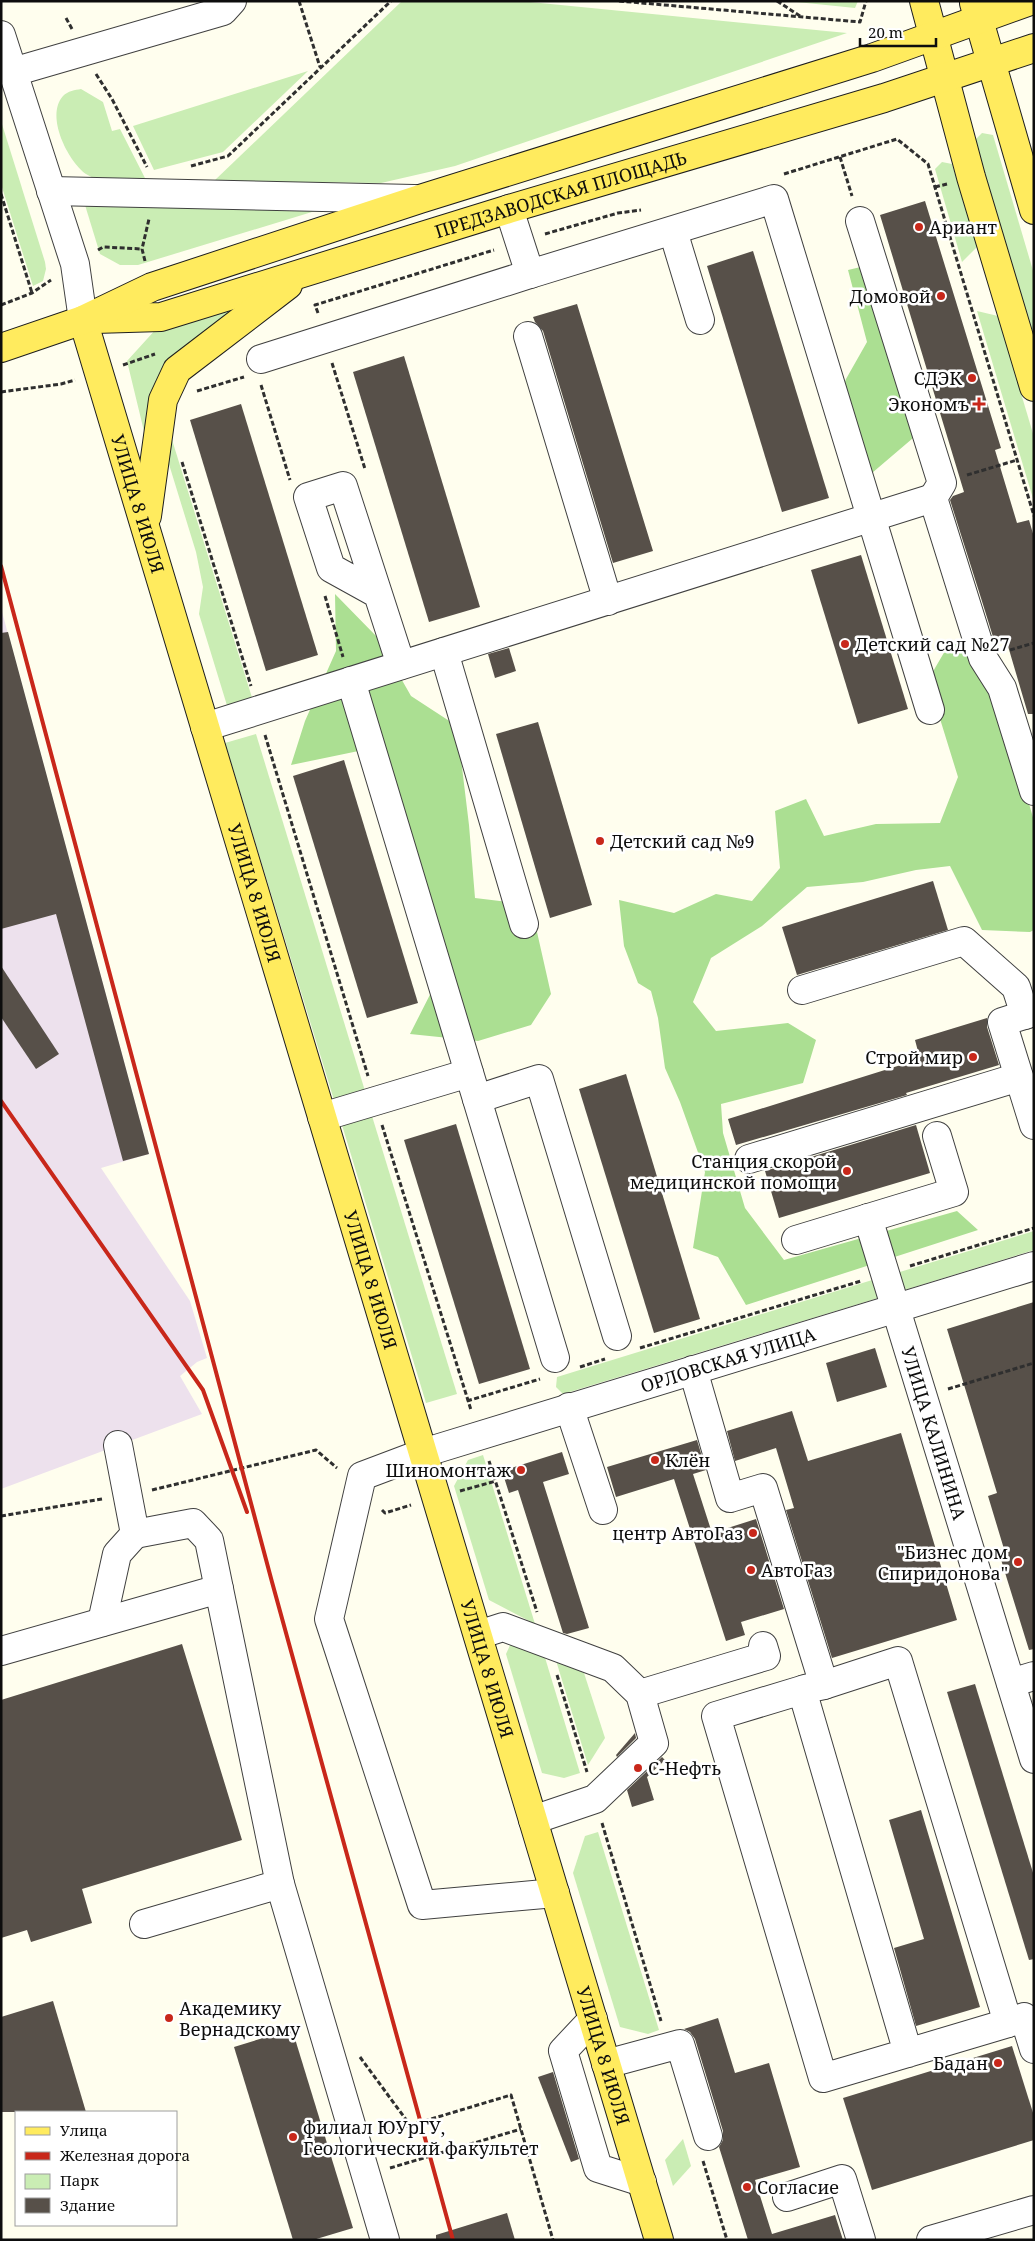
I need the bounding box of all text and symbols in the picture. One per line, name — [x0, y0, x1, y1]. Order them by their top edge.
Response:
scale bar — [860, 15, 936, 47]
text: 20 m — [868, 22, 903, 42]
street label: ПРЕДЗАВОДСКАЯ ПЛОЩАДЬ — [432, 145, 689, 243]
place label: Ариант — [929, 215, 998, 239]
marker: Ариант — [913, 221, 925, 233]
place label: Домовой — [849, 284, 931, 308]
marker: Домовой — [935, 290, 947, 302]
place label: СДЭК — [914, 366, 962, 390]
marker: СДЭК — [966, 372, 978, 384]
place label: Экономъ — [888, 392, 969, 416]
marker: Экономъ — [973, 398, 985, 410]
street label: УЛИЦА 8 ИЮЛЯ — [106, 432, 170, 576]
place label: Детский сад №27 — [855, 632, 1010, 656]
marker: Детский сад №27 — [839, 638, 851, 650]
street label: УЛИЦА 8 ИЮЛЯ — [223, 821, 287, 965]
place label: Детский сад №9 — [610, 829, 754, 853]
marker: Детский сад №9 — [594, 835, 606, 847]
place label: Строй мир — [865, 1045, 963, 1069]
marker: Строй мир — [967, 1051, 979, 1063]
place label: Станция скорой медицинской помощи — [630, 1149, 837, 1194]
marker: Станция скорой медицинской помощи — [841, 1165, 853, 1177]
street label: УЛИЦА 8 ИЮЛЯ — [339, 1207, 403, 1352]
street label: ОРЛОВСКАЯ УЛИЦА — [637, 1322, 819, 1398]
street label: УЛИЦА КАЛИНИНА — [896, 1344, 972, 1523]
place label: Клён — [665, 1448, 710, 1472]
marker: Клён — [649, 1454, 661, 1466]
place label: Шиномонтаж — [386, 1458, 512, 1482]
marker: Шиномонтаж — [515, 1464, 527, 1476]
place label: центр АвтоГаз — [612, 1521, 743, 1545]
marker: центр АвтоГаз — [747, 1527, 759, 1539]
place label: "Бизнес дом Спиридонова" — [878, 1540, 1008, 1585]
marker: "Бизнес дом Спиридонова" — [1012, 1556, 1024, 1568]
place label: АвтоГаз — [761, 1558, 833, 1582]
marker: АвтоГаз — [745, 1564, 757, 1576]
street label: УЛИЦА 8 ИЮЛЯ — [455, 1596, 520, 1741]
place label: С-Нефть — [648, 1756, 721, 1780]
marker: С-Нефть — [632, 1762, 644, 1774]
street label: УЛИЦА 8 ИЮЛЯ — [572, 1983, 636, 2128]
place label: Академику Вернадскому — [179, 1996, 301, 2041]
marker: Академику Вернадскому — [163, 2012, 175, 2024]
place label: Бадан — [933, 2051, 988, 2075]
marker: Бадан — [992, 2057, 1004, 2069]
legend — [15, 2111, 178, 2226]
place label: филиал ЮУрГУ, Геологический факультет — [303, 2115, 539, 2160]
text: Улица — [60, 2120, 108, 2140]
marker: филиал ЮУрГУ, Геологический факультет — [287, 2131, 299, 2143]
text: Железная дорога — [59, 2145, 190, 2165]
text: Парк — [60, 2170, 99, 2190]
place label: Согласие — [757, 2175, 839, 2199]
marker: Согласие — [741, 2181, 753, 2193]
text: Здание — [60, 2195, 115, 2215]

